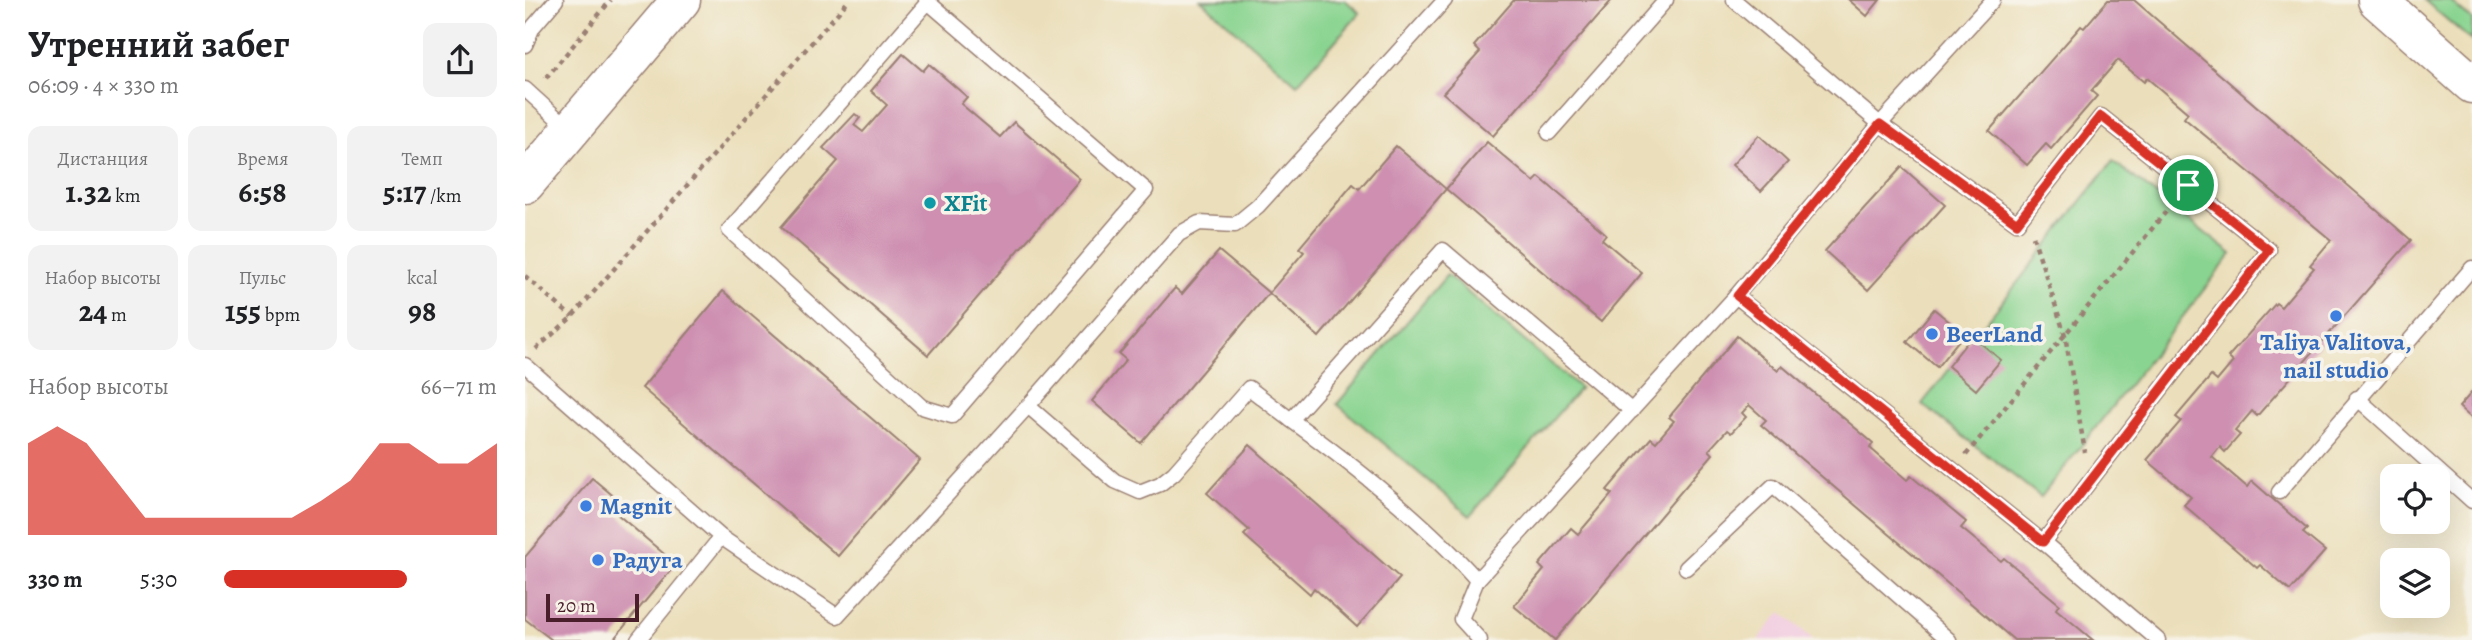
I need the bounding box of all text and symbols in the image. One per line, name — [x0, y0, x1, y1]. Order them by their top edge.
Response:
text: Утренний забег — [28, 18, 289, 70]
button: share — [423, 23, 497, 97]
text: 06:09 · 4 × 330 m — [28, 70, 179, 101]
text: Дистанция — [58, 146, 148, 172]
text: Время — [237, 146, 288, 172]
text: Темп — [401, 146, 443, 172]
pin — [2158, 155, 2218, 215]
icon: arrive — [2169, 166, 2207, 204]
text: 1.32 — [65, 172, 112, 212]
text: 6:58 — [238, 172, 287, 212]
text: 5:17 — [383, 172, 426, 212]
text: km — [112, 183, 141, 209]
text: /km — [426, 183, 462, 209]
place label: XFit — [944, 187, 988, 219]
marker: XFit — [922, 195, 938, 211]
text: Набор высоты — [45, 265, 161, 291]
text: Пульс — [239, 265, 286, 291]
text: kcal — [407, 265, 437, 291]
text: 24 — [79, 291, 107, 331]
text: 155 — [225, 291, 261, 331]
text: 98 — [408, 291, 436, 331]
text: m — [107, 302, 127, 328]
text: bpm — [261, 302, 300, 328]
marker: Taliya Valitova, nail studio — [2328, 308, 2344, 324]
place label: BeerLand — [1946, 318, 2043, 350]
marker: BeerLand — [1924, 326, 1940, 342]
place label: Taliya Valitova, nail studio — [2260, 326, 2412, 386]
text: Набор высоты — [28, 371, 169, 402]
text: 66–71 m — [421, 371, 497, 402]
map controls — [2380, 464, 2450, 618]
button: locate — [2380, 464, 2450, 534]
place label: Magnit — [600, 490, 672, 522]
marker: Magnit — [578, 498, 594, 514]
place label: Радуга — [612, 544, 683, 576]
button: layers — [2380, 548, 2450, 618]
marker: Радуга — [590, 552, 606, 568]
text: 330 m — [28, 564, 83, 595]
text: 5:30 — [140, 564, 177, 595]
scale bar — [546, 591, 639, 623]
text: 20 m — [557, 593, 596, 619]

